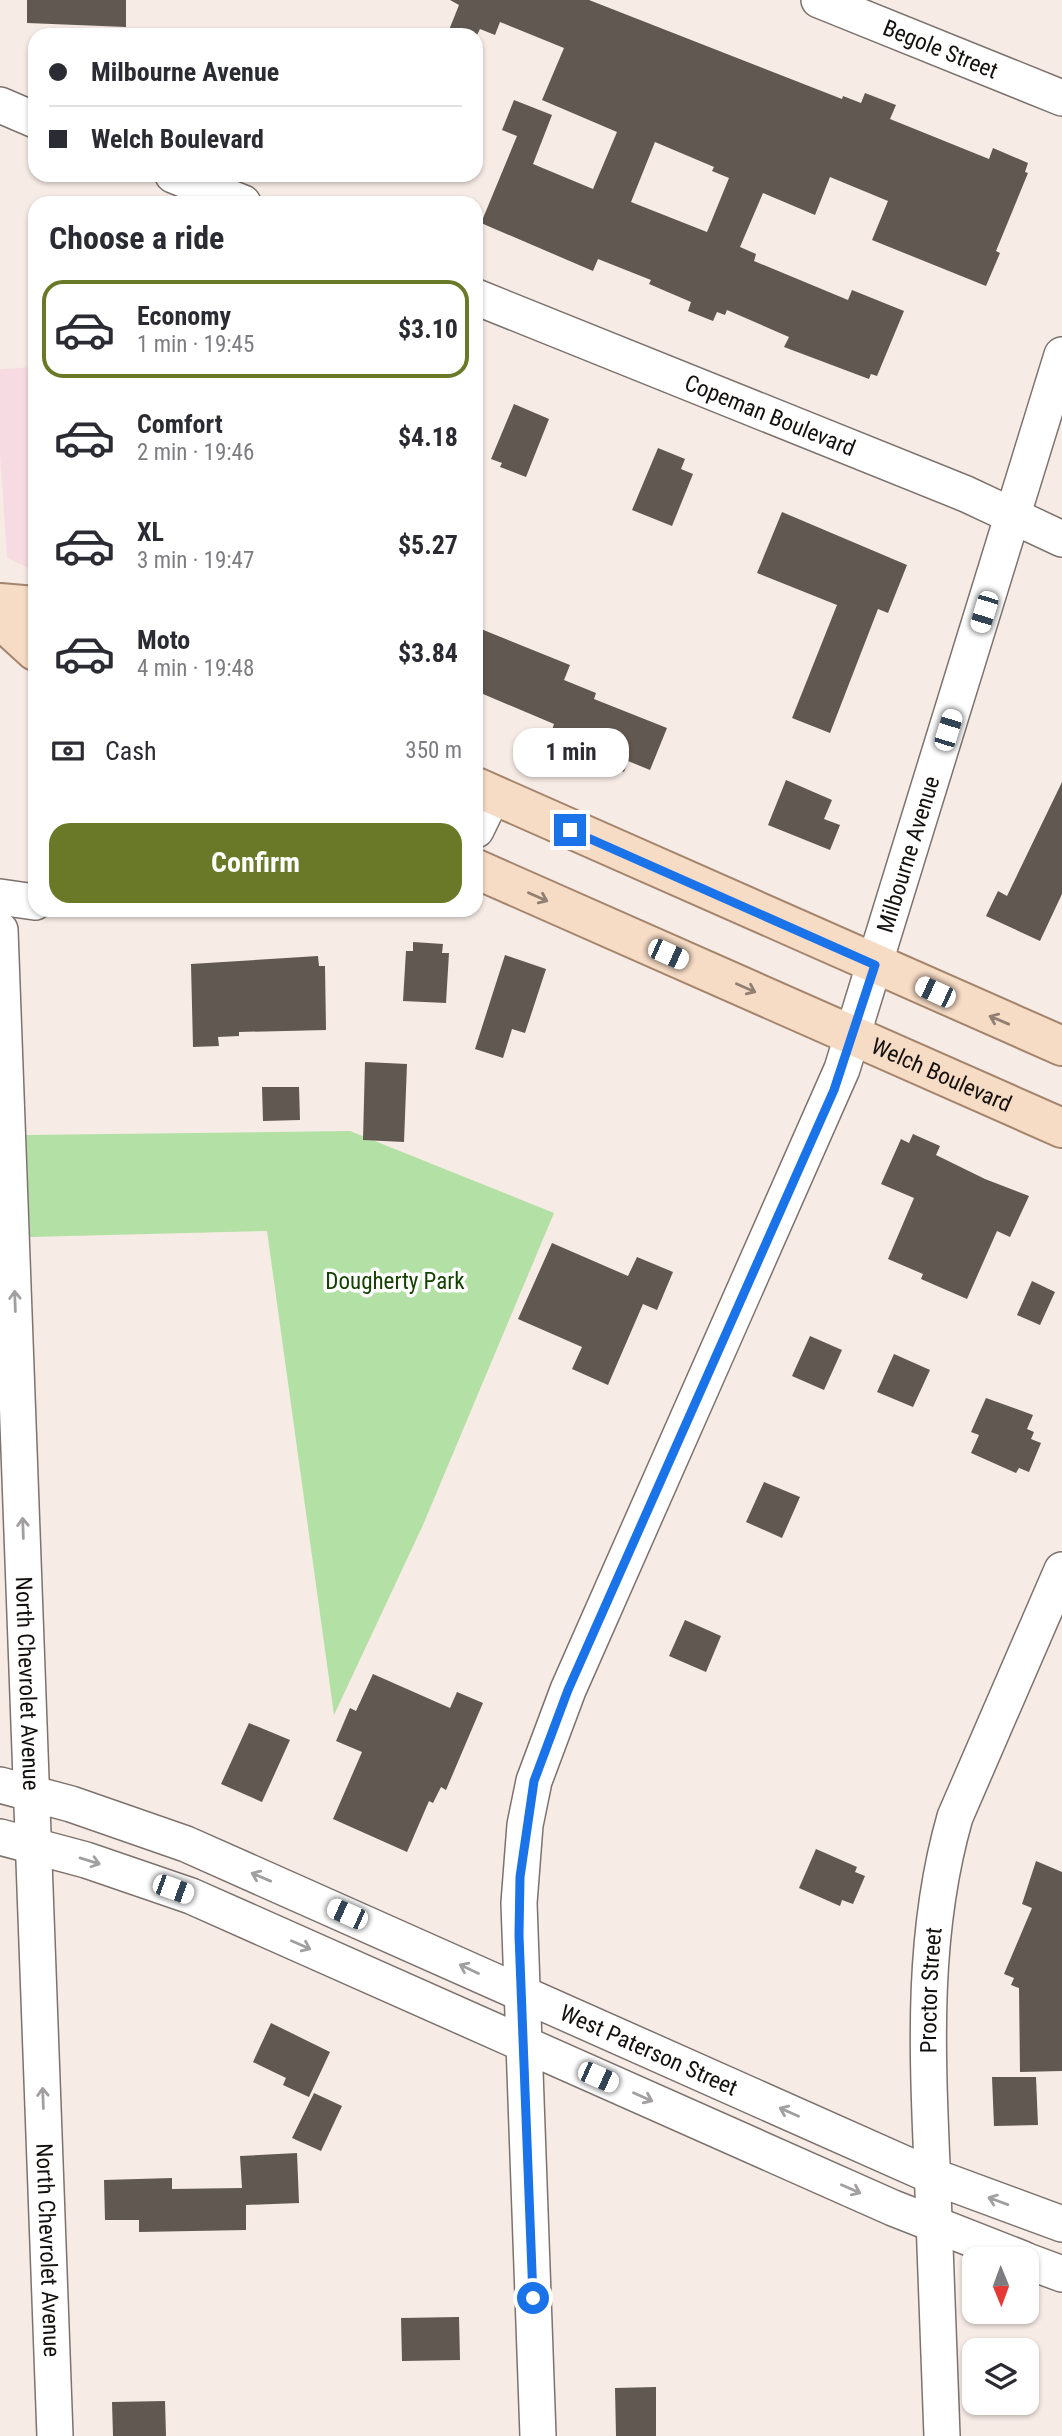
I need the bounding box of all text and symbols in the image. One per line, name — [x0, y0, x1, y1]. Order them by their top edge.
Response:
street label: Begole Street — [879, 14, 1002, 85]
text: Milbourne Avenue — [91, 57, 279, 87]
text: Welch Boulevard — [91, 124, 264, 154]
text: Choose a ride — [49, 219, 224, 257]
icon: car — [53, 298, 116, 361]
text: Economy — [137, 301, 231, 331]
text: $3.10 — [398, 314, 458, 344]
text: 1 min · 19:45 — [137, 331, 254, 358]
street label: Copeman Boulevard — [681, 369, 859, 462]
icon: car — [53, 406, 116, 469]
text: Comfort — [137, 409, 223, 439]
text: $4.18 — [398, 422, 458, 452]
text: 2 min · 19:46 — [137, 439, 254, 466]
icon: car — [53, 514, 116, 577]
text: XL — [137, 517, 164, 547]
text: $5.27 — [398, 530, 458, 560]
text: 3 min · 19:47 — [137, 547, 254, 574]
car — [968, 589, 1001, 635]
icon: car — [53, 622, 116, 685]
text: Moto — [137, 625, 190, 655]
text: $3.84 — [398, 638, 458, 668]
text: 4 min · 19:48 — [137, 655, 254, 682]
car — [932, 707, 965, 753]
callout: 1 min — [512, 728, 628, 778]
icon: cash — [49, 732, 87, 770]
text: Cash — [105, 736, 157, 766]
text: 350 m — [405, 737, 462, 764]
text: 1 min — [545, 739, 597, 766]
street label: Milbourne Avenue — [872, 773, 945, 936]
route end — [554, 814, 586, 846]
button: Confirm — [49, 823, 462, 903]
one-way arrow — [527, 891, 548, 904]
car — [645, 936, 692, 972]
car — [912, 974, 959, 1010]
one-way arrow — [735, 982, 757, 995]
one-way arrow — [989, 1012, 1011, 1025]
street label: Welch Boulevard — [867, 1032, 1016, 1118]
park label: Dougherty Park — [325, 1268, 465, 1295]
one-way arrow — [8, 1290, 21, 1313]
one-way arrow — [17, 1517, 30, 1540]
street label: North Chevrolet Avenue — [10, 1576, 44, 1791]
one-way arrow — [78, 1856, 100, 1868]
one-way arrow — [251, 1869, 273, 1882]
car — [150, 1872, 197, 1906]
car — [324, 1896, 371, 1932]
street label: Proctor Street — [915, 1926, 948, 2053]
one-way arrow — [290, 1939, 311, 1952]
one-way arrow — [459, 1962, 480, 1975]
street label: West Paterson Street — [556, 1999, 742, 2102]
car — [575, 2059, 622, 2095]
one-way arrow — [37, 2087, 50, 2110]
one-way arrow — [632, 2091, 653, 2104]
one-way arrow — [779, 2105, 800, 2118]
street label: North Chevrolet Avenue — [30, 2143, 65, 2358]
one-way arrow — [840, 2183, 861, 2196]
one-way arrow — [987, 2194, 1009, 2206]
north arrow — [962, 2247, 1040, 2324]
map controls — [962, 2247, 1039, 2415]
route start — [517, 2282, 549, 2314]
button: layers — [962, 2338, 1039, 2415]

